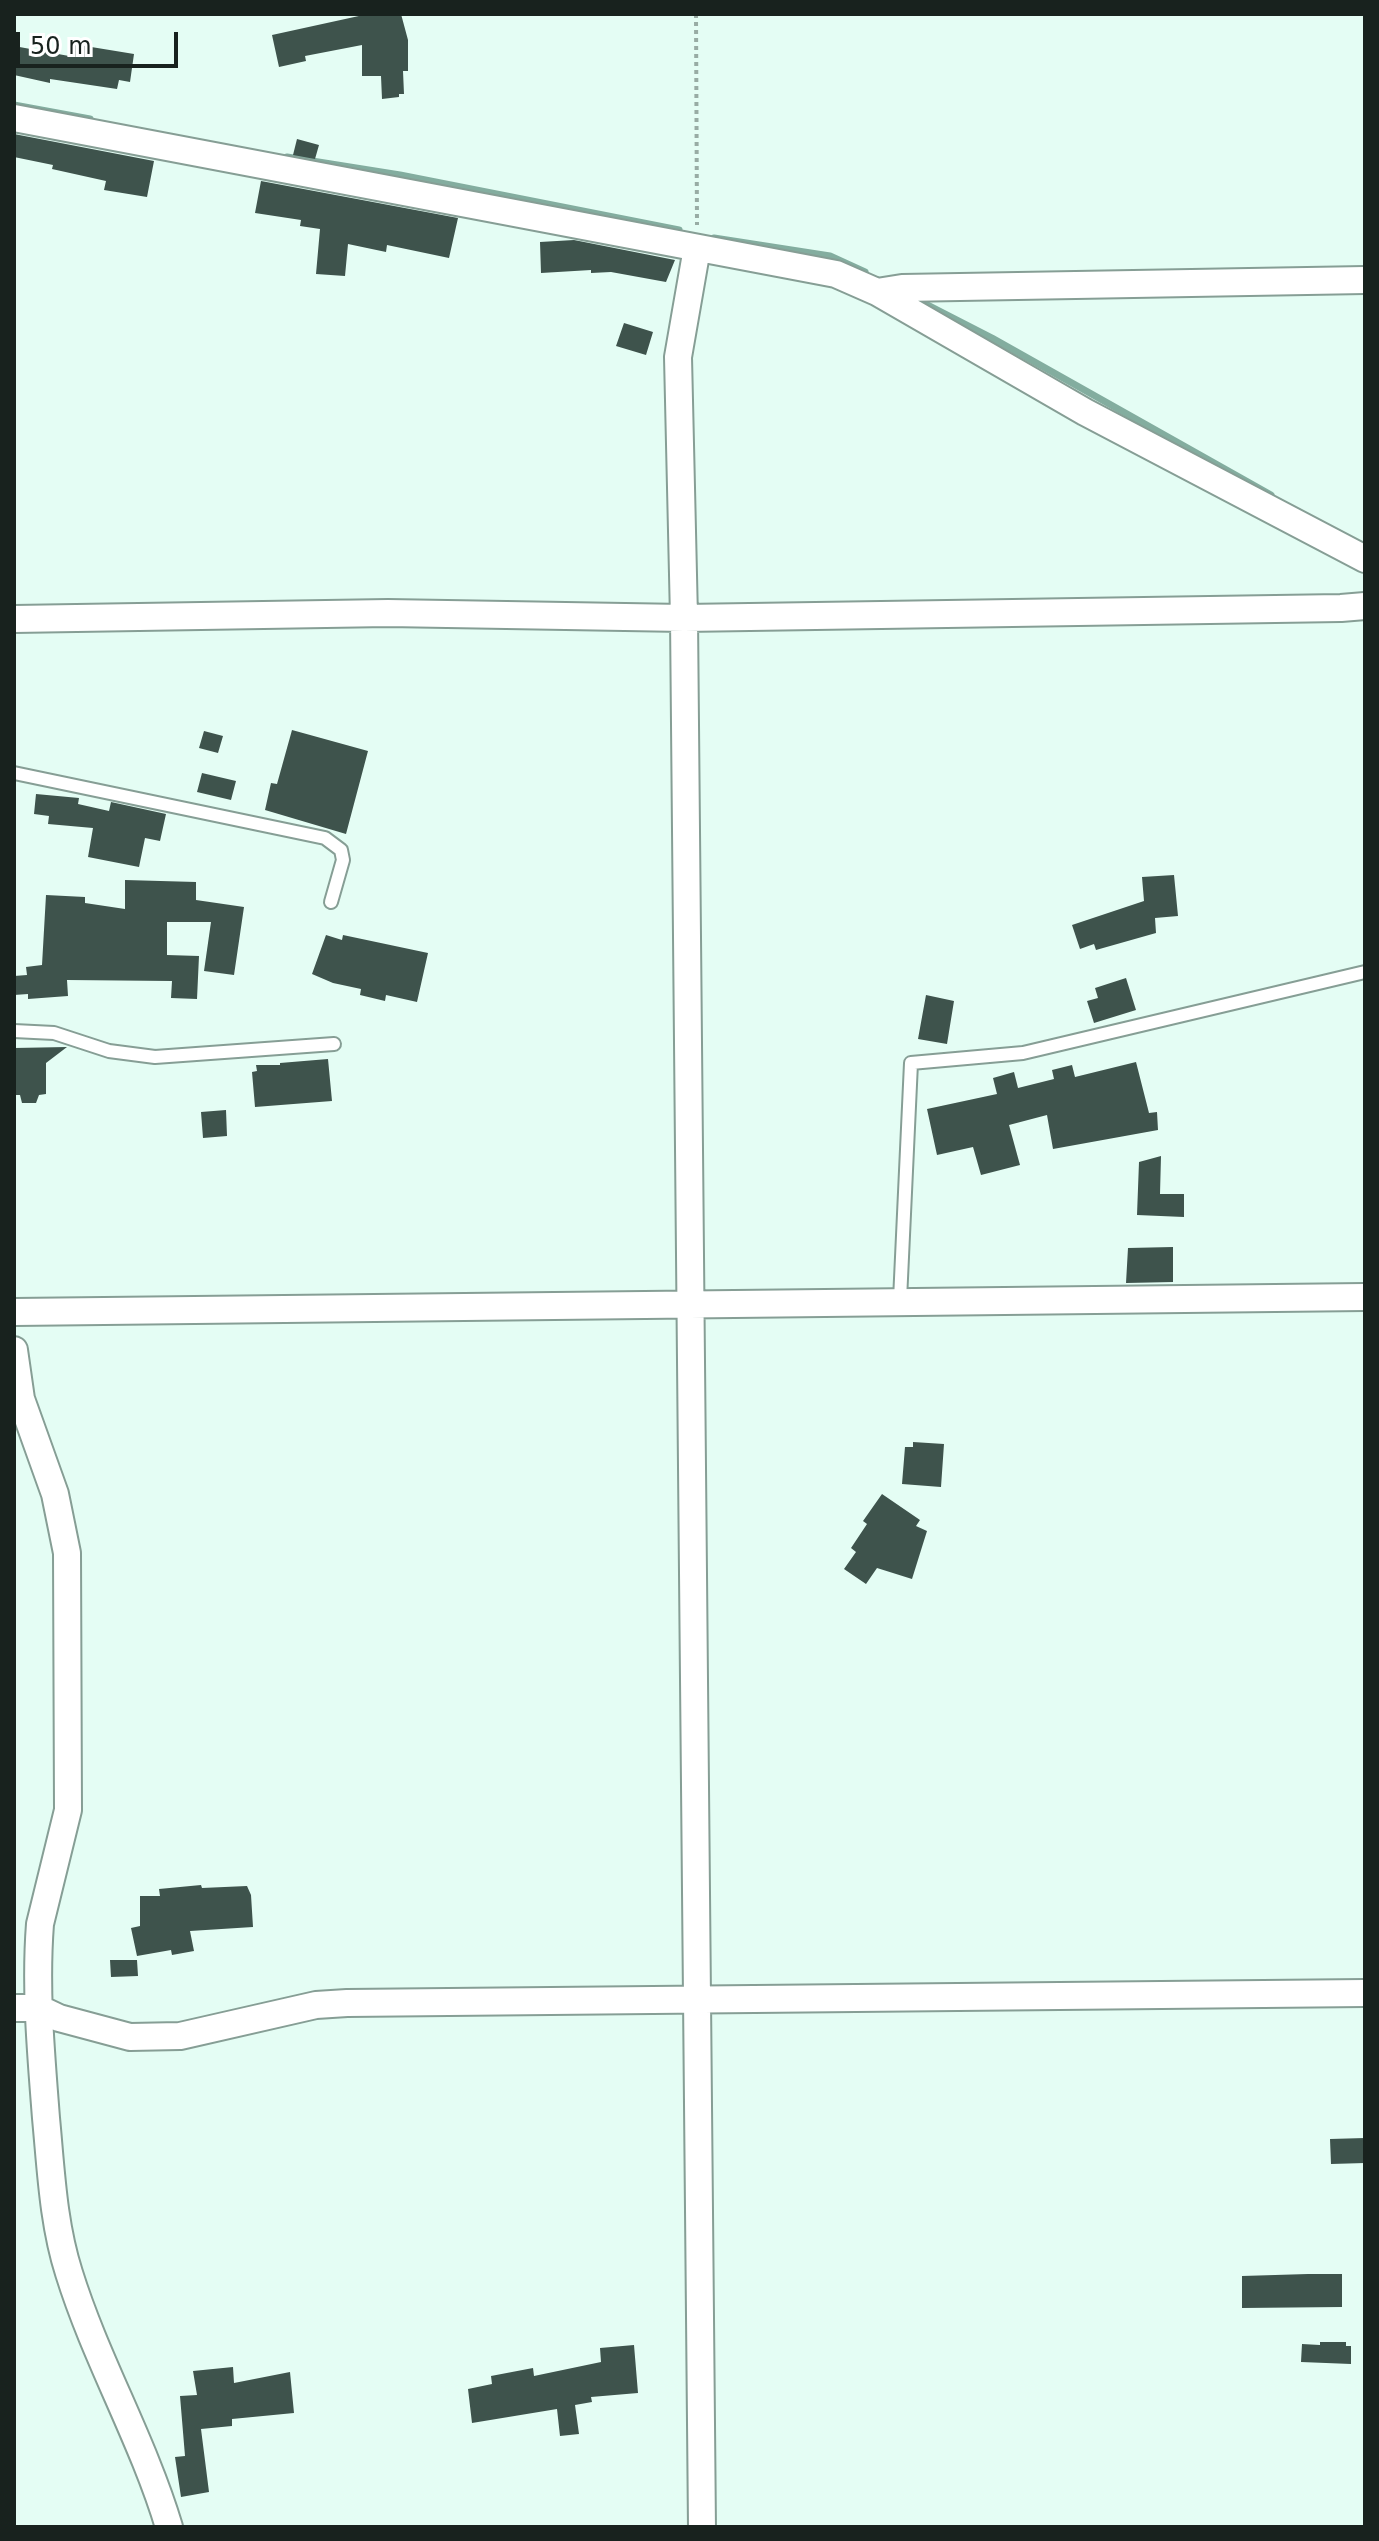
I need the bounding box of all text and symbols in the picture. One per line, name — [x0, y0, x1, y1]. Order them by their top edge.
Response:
scale bar — [20, 16, 182, 66]
text: 50 m — [30, 32, 92, 60]

